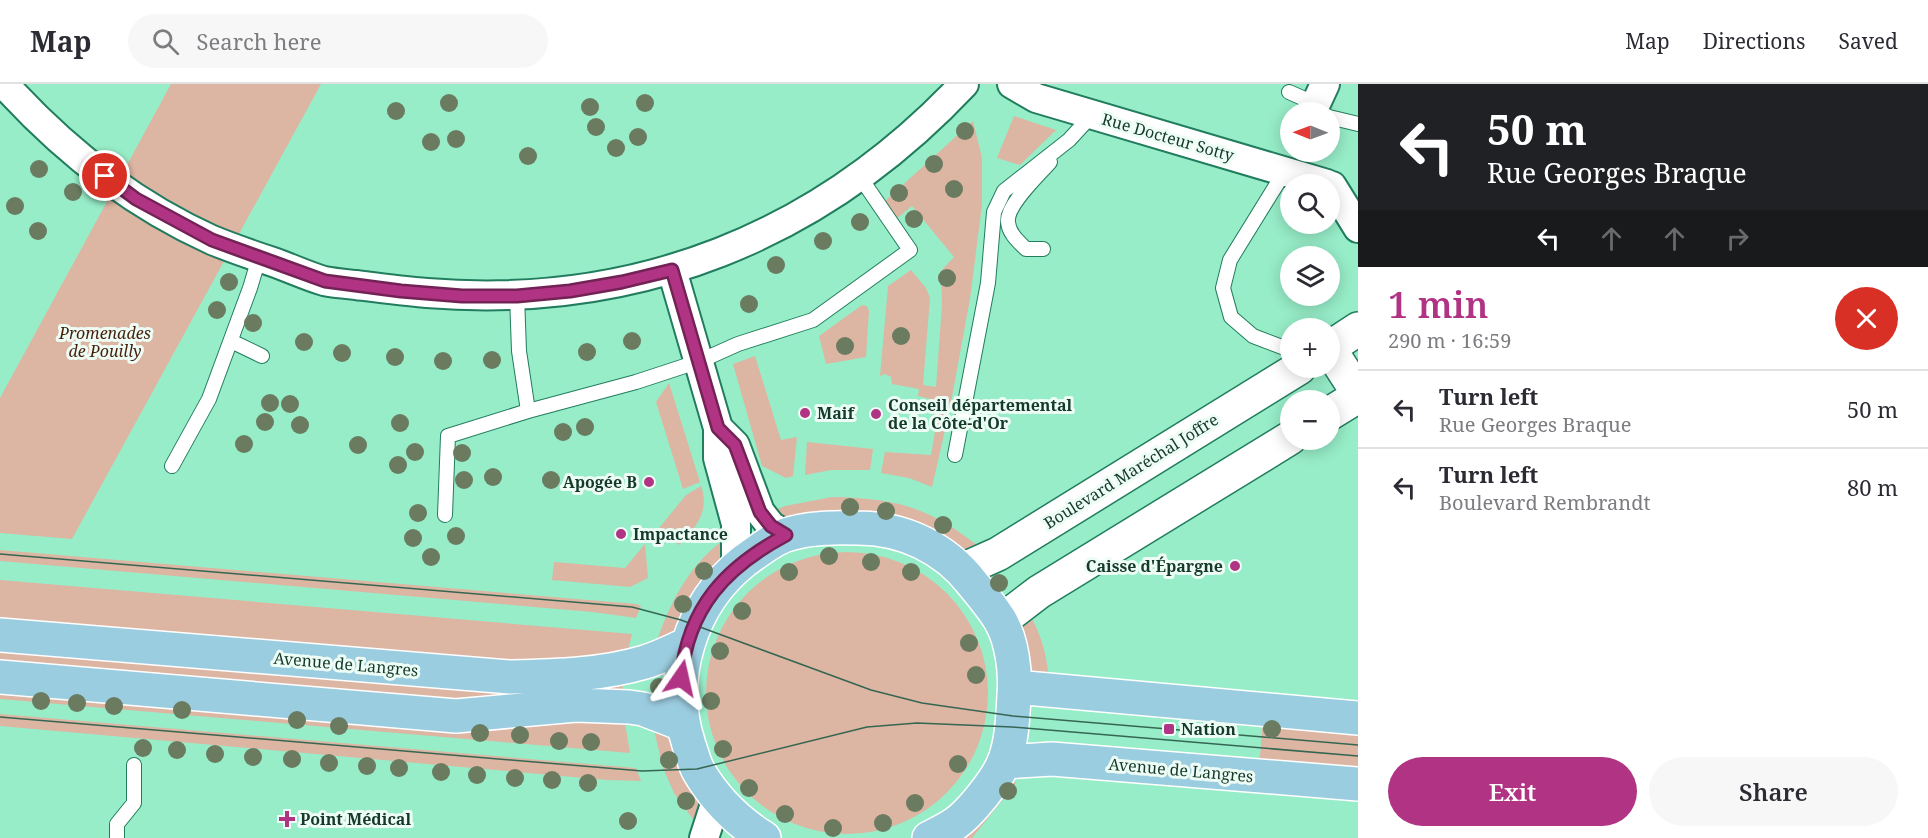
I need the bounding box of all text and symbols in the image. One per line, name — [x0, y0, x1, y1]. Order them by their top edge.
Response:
search box — [128, 14, 548, 68]
text: Map — [30, 22, 92, 60]
icon: search — [149, 25, 182, 58]
text: Search here — [197, 26, 321, 56]
text: Map — [1625, 27, 1670, 55]
text: Directions — [1703, 27, 1805, 55]
text: Saved — [1838, 27, 1898, 55]
text: 50 m — [1487, 100, 1587, 157]
north arrow — [1280, 102, 1340, 162]
map controls — [1280, 102, 1340, 450]
street label: Rue Docteur Sotty — [1099, 108, 1238, 167]
icon: left — [1388, 108, 1466, 186]
pin — [79, 150, 130, 201]
text: Rue Georges Braque — [1487, 154, 1747, 191]
icon: arrive — [88, 159, 121, 192]
button: search — [1280, 174, 1340, 234]
icon: left — [1532, 222, 1565, 255]
icon: ahead — [1595, 222, 1628, 255]
icon: ahead — [1658, 222, 1691, 255]
icon: right — [1721, 222, 1754, 255]
button: layers — [1280, 246, 1340, 306]
text: 1 min — [1388, 280, 1489, 329]
button: close — [1835, 287, 1898, 350]
button: + — [1280, 318, 1340, 378]
park label: Promenades de Pouilly — [58, 322, 151, 362]
text: 290 m · 16:59 — [1388, 327, 1511, 354]
text: Turn left — [1439, 381, 1538, 411]
button: − — [1280, 390, 1340, 450]
icon: left — [1388, 393, 1421, 426]
place label: Conseil départemental de la Côte-d'Or — [888, 394, 1073, 434]
text: 50 m — [1847, 394, 1898, 424]
place label: Maif — [817, 402, 855, 424]
marker: Maif — [798, 406, 812, 420]
marker: Conseil départemental de la Côte-d'Or — [869, 407, 883, 421]
street label: Boulevard Maréchal Joffre — [1040, 408, 1222, 534]
text: Rue Georges Braque — [1439, 411, 1631, 438]
text: Turn left — [1439, 459, 1538, 489]
place label: Apogée B — [563, 471, 637, 493]
icon: left — [1388, 471, 1421, 504]
text: 80 m — [1847, 472, 1898, 502]
marker: Apogée B — [642, 475, 656, 489]
text: Boulevard Rembrandt — [1439, 489, 1650, 516]
place label: Impactance — [633, 523, 728, 545]
marker: Impactance — [614, 527, 628, 541]
place label: Caisse d'Épargne — [1086, 555, 1223, 577]
marker: Caisse d'Épargne — [1228, 559, 1242, 573]
position arrow — [649, 646, 713, 710]
street label: Avenue de Langres — [273, 647, 419, 681]
place label: Nation — [1181, 718, 1236, 740]
marker: Nation — [1162, 722, 1176, 736]
street label: Avenue de Langres — [1108, 753, 1254, 787]
button: Exit — [1388, 757, 1637, 826]
button: Share — [1649, 757, 1898, 826]
place label: Point Médical — [300, 808, 411, 830]
marker: Point Médical — [278, 810, 296, 828]

